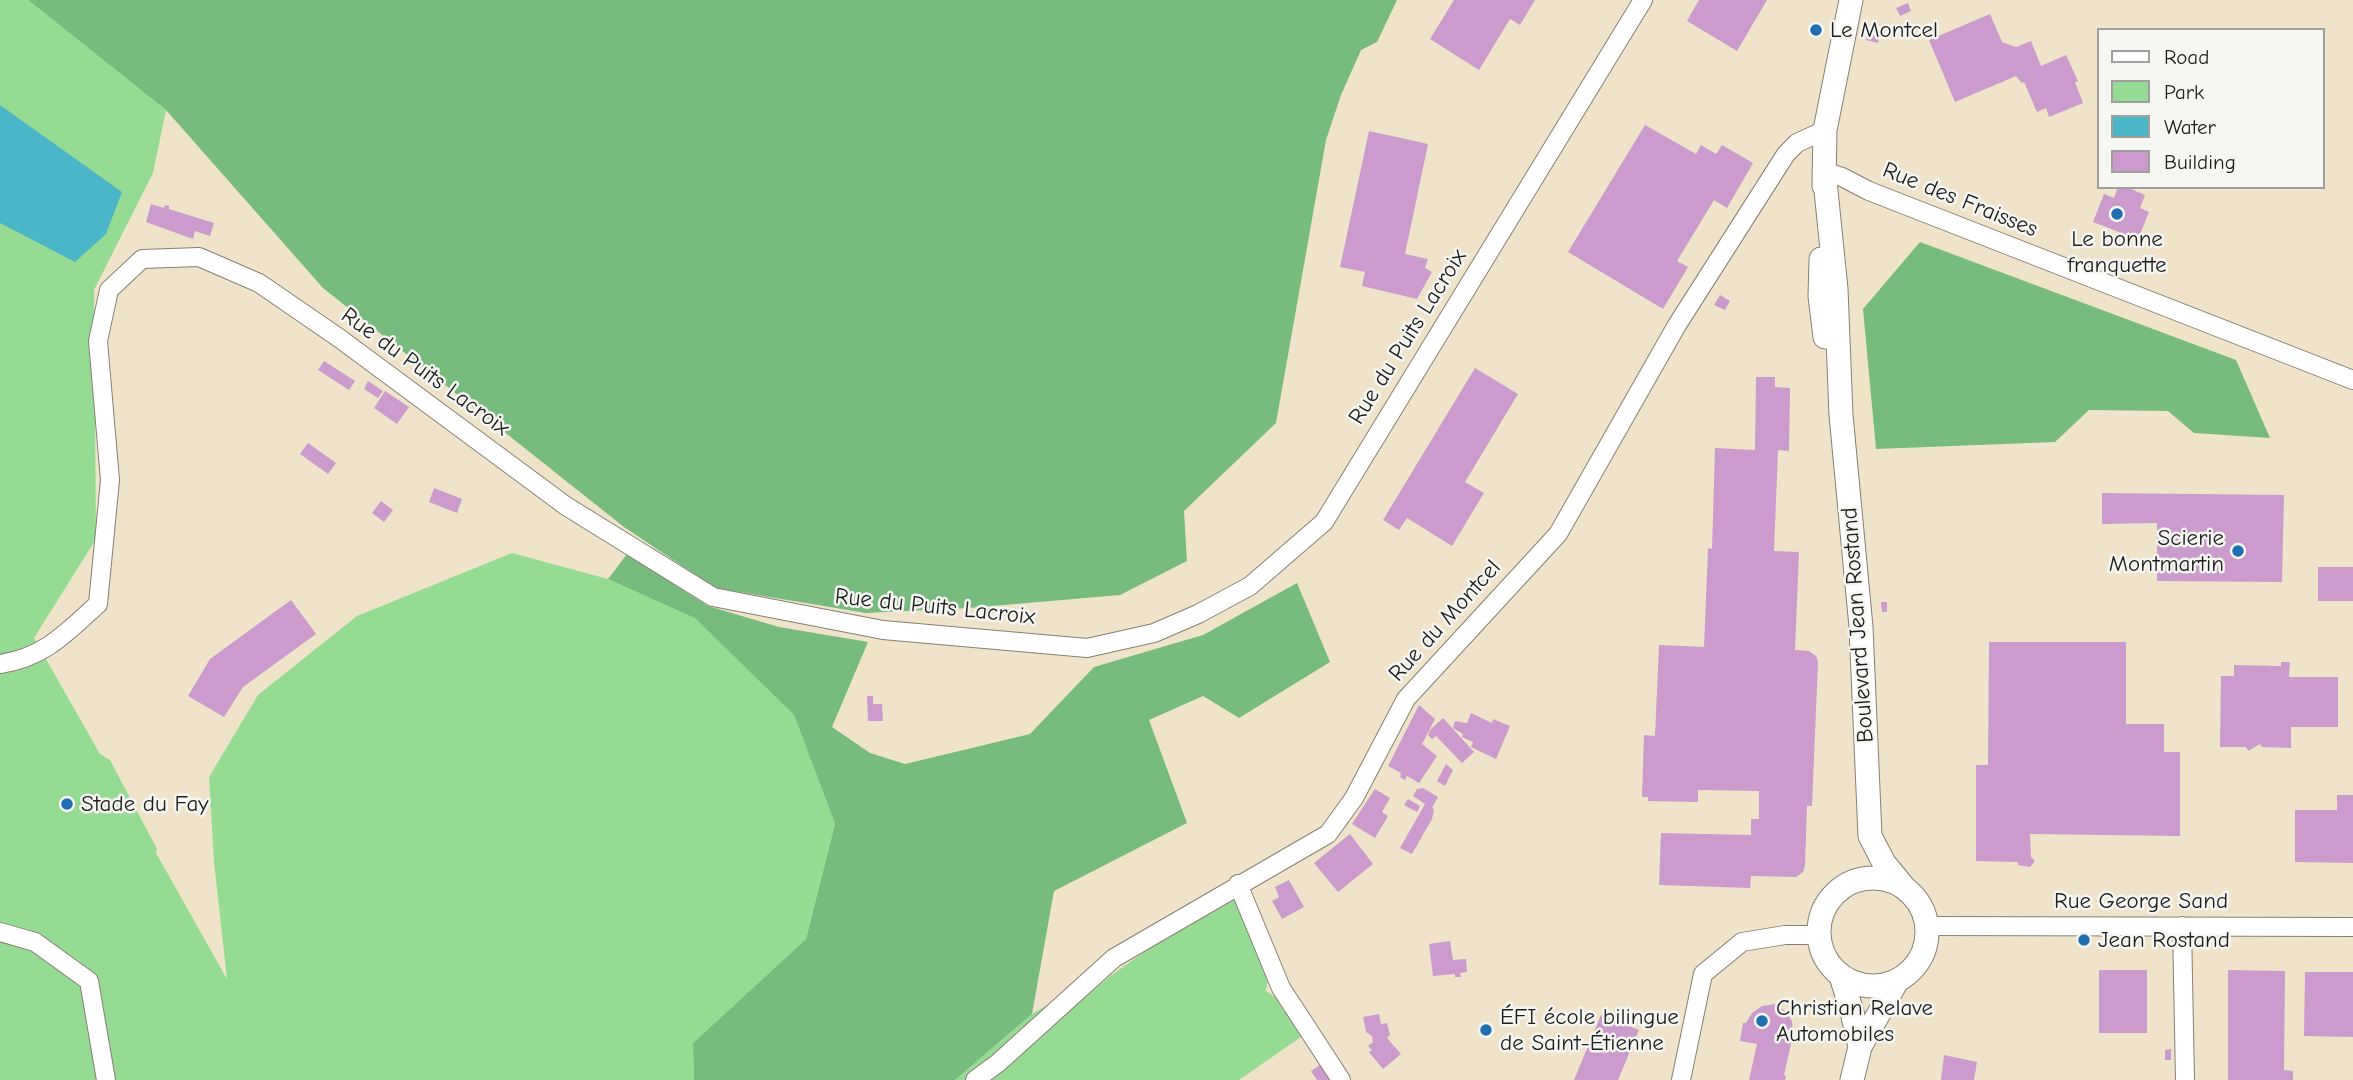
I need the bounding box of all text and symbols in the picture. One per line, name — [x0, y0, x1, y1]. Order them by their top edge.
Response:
place label: Le Montcel — [1830, 16, 1938, 44]
marker: Le Montcel — [1808, 22, 1824, 38]
legend — [2098, 28, 2325, 189]
text: Road — [2164, 45, 2209, 69]
text: Park — [2164, 80, 2204, 104]
text: Water — [2164, 115, 2216, 139]
text: Building — [2164, 150, 2236, 174]
street label: Rue des Fraisses — [1878, 156, 2042, 244]
marker: Le bonne franquette — [2109, 206, 2125, 222]
place label: Le bonne franquette — [2068, 225, 2166, 279]
street label: Rue du Puits Lacroix — [1343, 244, 1473, 430]
street label: Rue du Puits Lacroix — [336, 302, 514, 442]
street label: Boulevard Jean Rostand — [1836, 506, 1880, 744]
place label: Scierie Montmartin — [2109, 524, 2224, 578]
marker: Scierie Montmartin — [2230, 543, 2246, 559]
street label: Rue du Montcel — [1383, 555, 1507, 687]
street label: Rue du Puits Lacroix — [834, 583, 1036, 631]
place label: Stade du Fay — [81, 790, 209, 818]
marker: Stade du Fay — [59, 796, 75, 812]
street label: Rue George Sand — [2054, 887, 2228, 915]
place label: Jean Rostand — [2098, 926, 2230, 954]
marker: Jean Rostand — [2076, 932, 2092, 948]
place label: Christian Relave Automobiles — [1776, 994, 1933, 1048]
place label: ÉFI école bilingue de Saint-Étienne — [1500, 1003, 1679, 1057]
marker: Christian Relave Automobiles — [1754, 1013, 1770, 1029]
marker: ÉFI école bilingue de Saint-Étienne — [1478, 1022, 1494, 1038]

